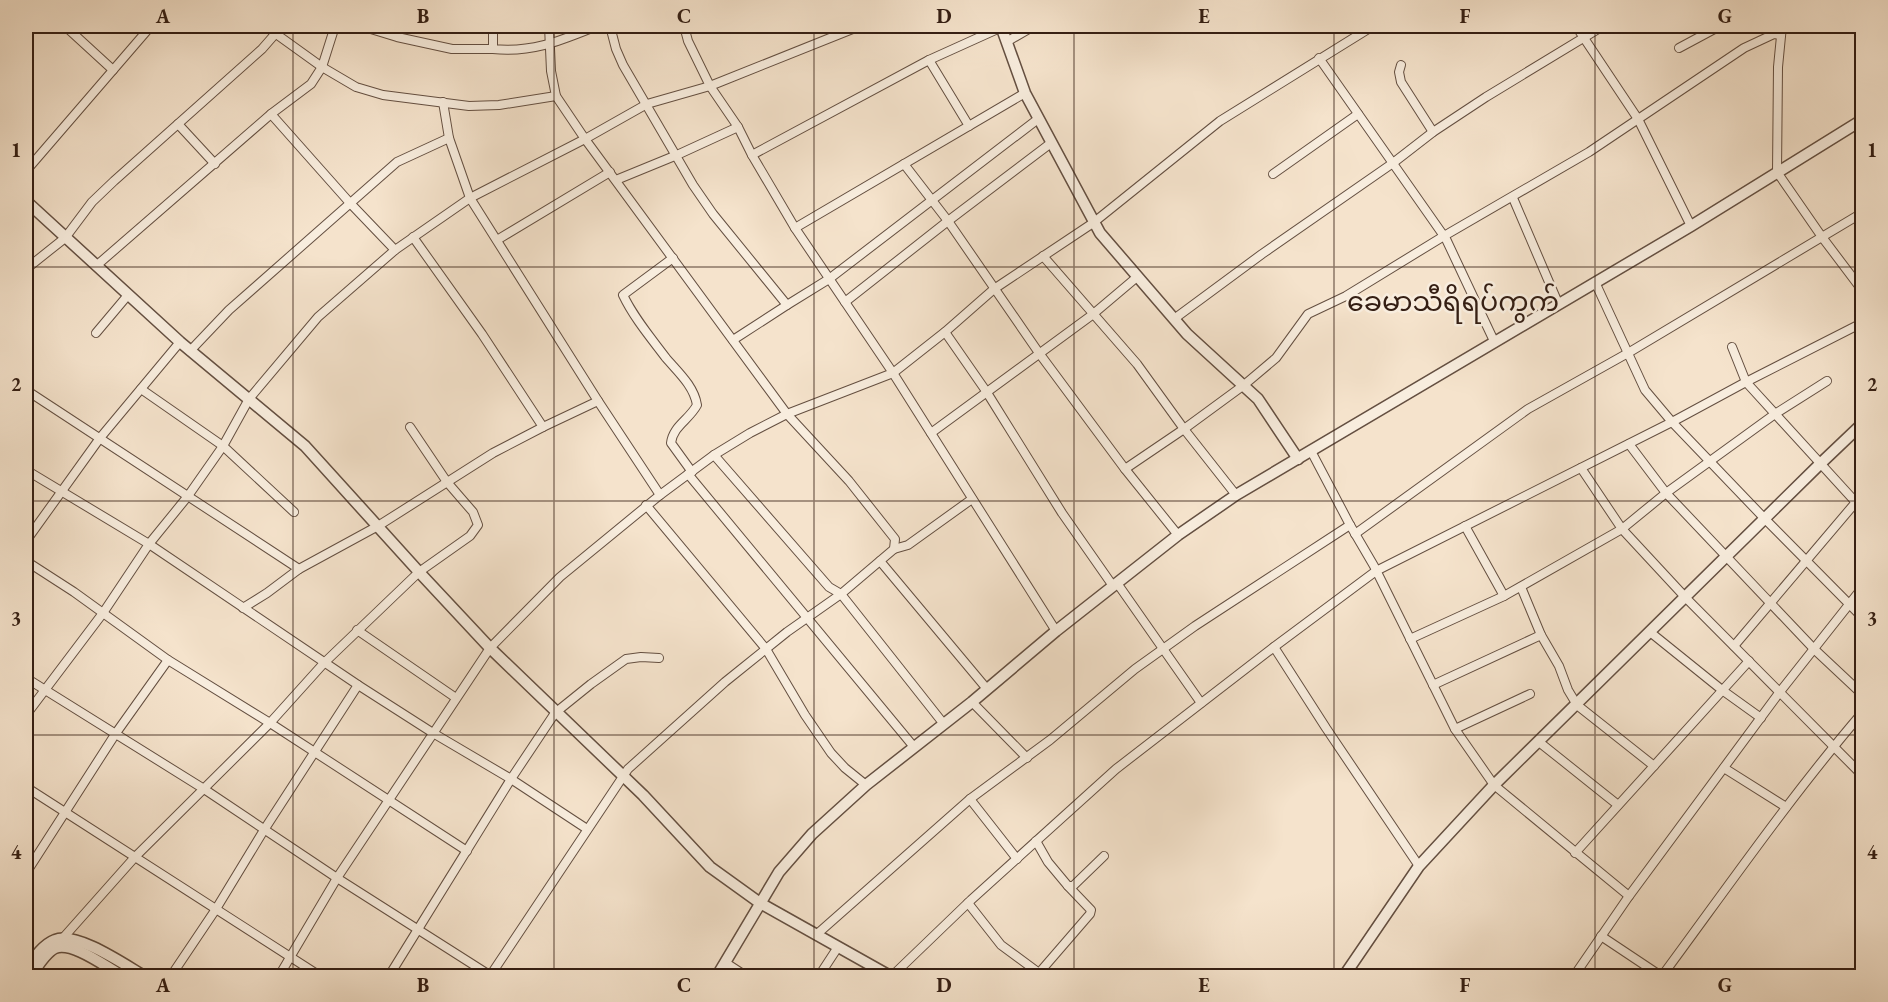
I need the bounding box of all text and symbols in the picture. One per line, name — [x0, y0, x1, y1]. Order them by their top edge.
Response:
text: A — [155, 3, 171, 29]
text: B — [417, 3, 429, 29]
text: C — [677, 3, 691, 29]
text: D — [936, 3, 952, 29]
text: E — [1198, 3, 1210, 29]
text: F — [1460, 3, 1471, 29]
text: G — [1718, 3, 1732, 29]
text: 1 — [11, 137, 21, 163]
text: 1 — [1867, 137, 1877, 163]
district label: ခေမာသီရိရပ်ကွက် — [1347, 283, 1559, 324]
text: 2 — [11, 371, 22, 397]
text: 2 — [1867, 371, 1878, 397]
text: 3 — [11, 605, 21, 631]
text: 3 — [1867, 605, 1877, 631]
text: 4 — [11, 839, 22, 865]
text: 4 — [1867, 839, 1878, 865]
text: A — [155, 972, 171, 998]
text: B — [417, 972, 429, 998]
text: C — [677, 972, 691, 998]
text: D — [936, 972, 952, 998]
text: E — [1198, 972, 1210, 998]
text: F — [1460, 972, 1471, 998]
text: G — [1718, 972, 1732, 998]

